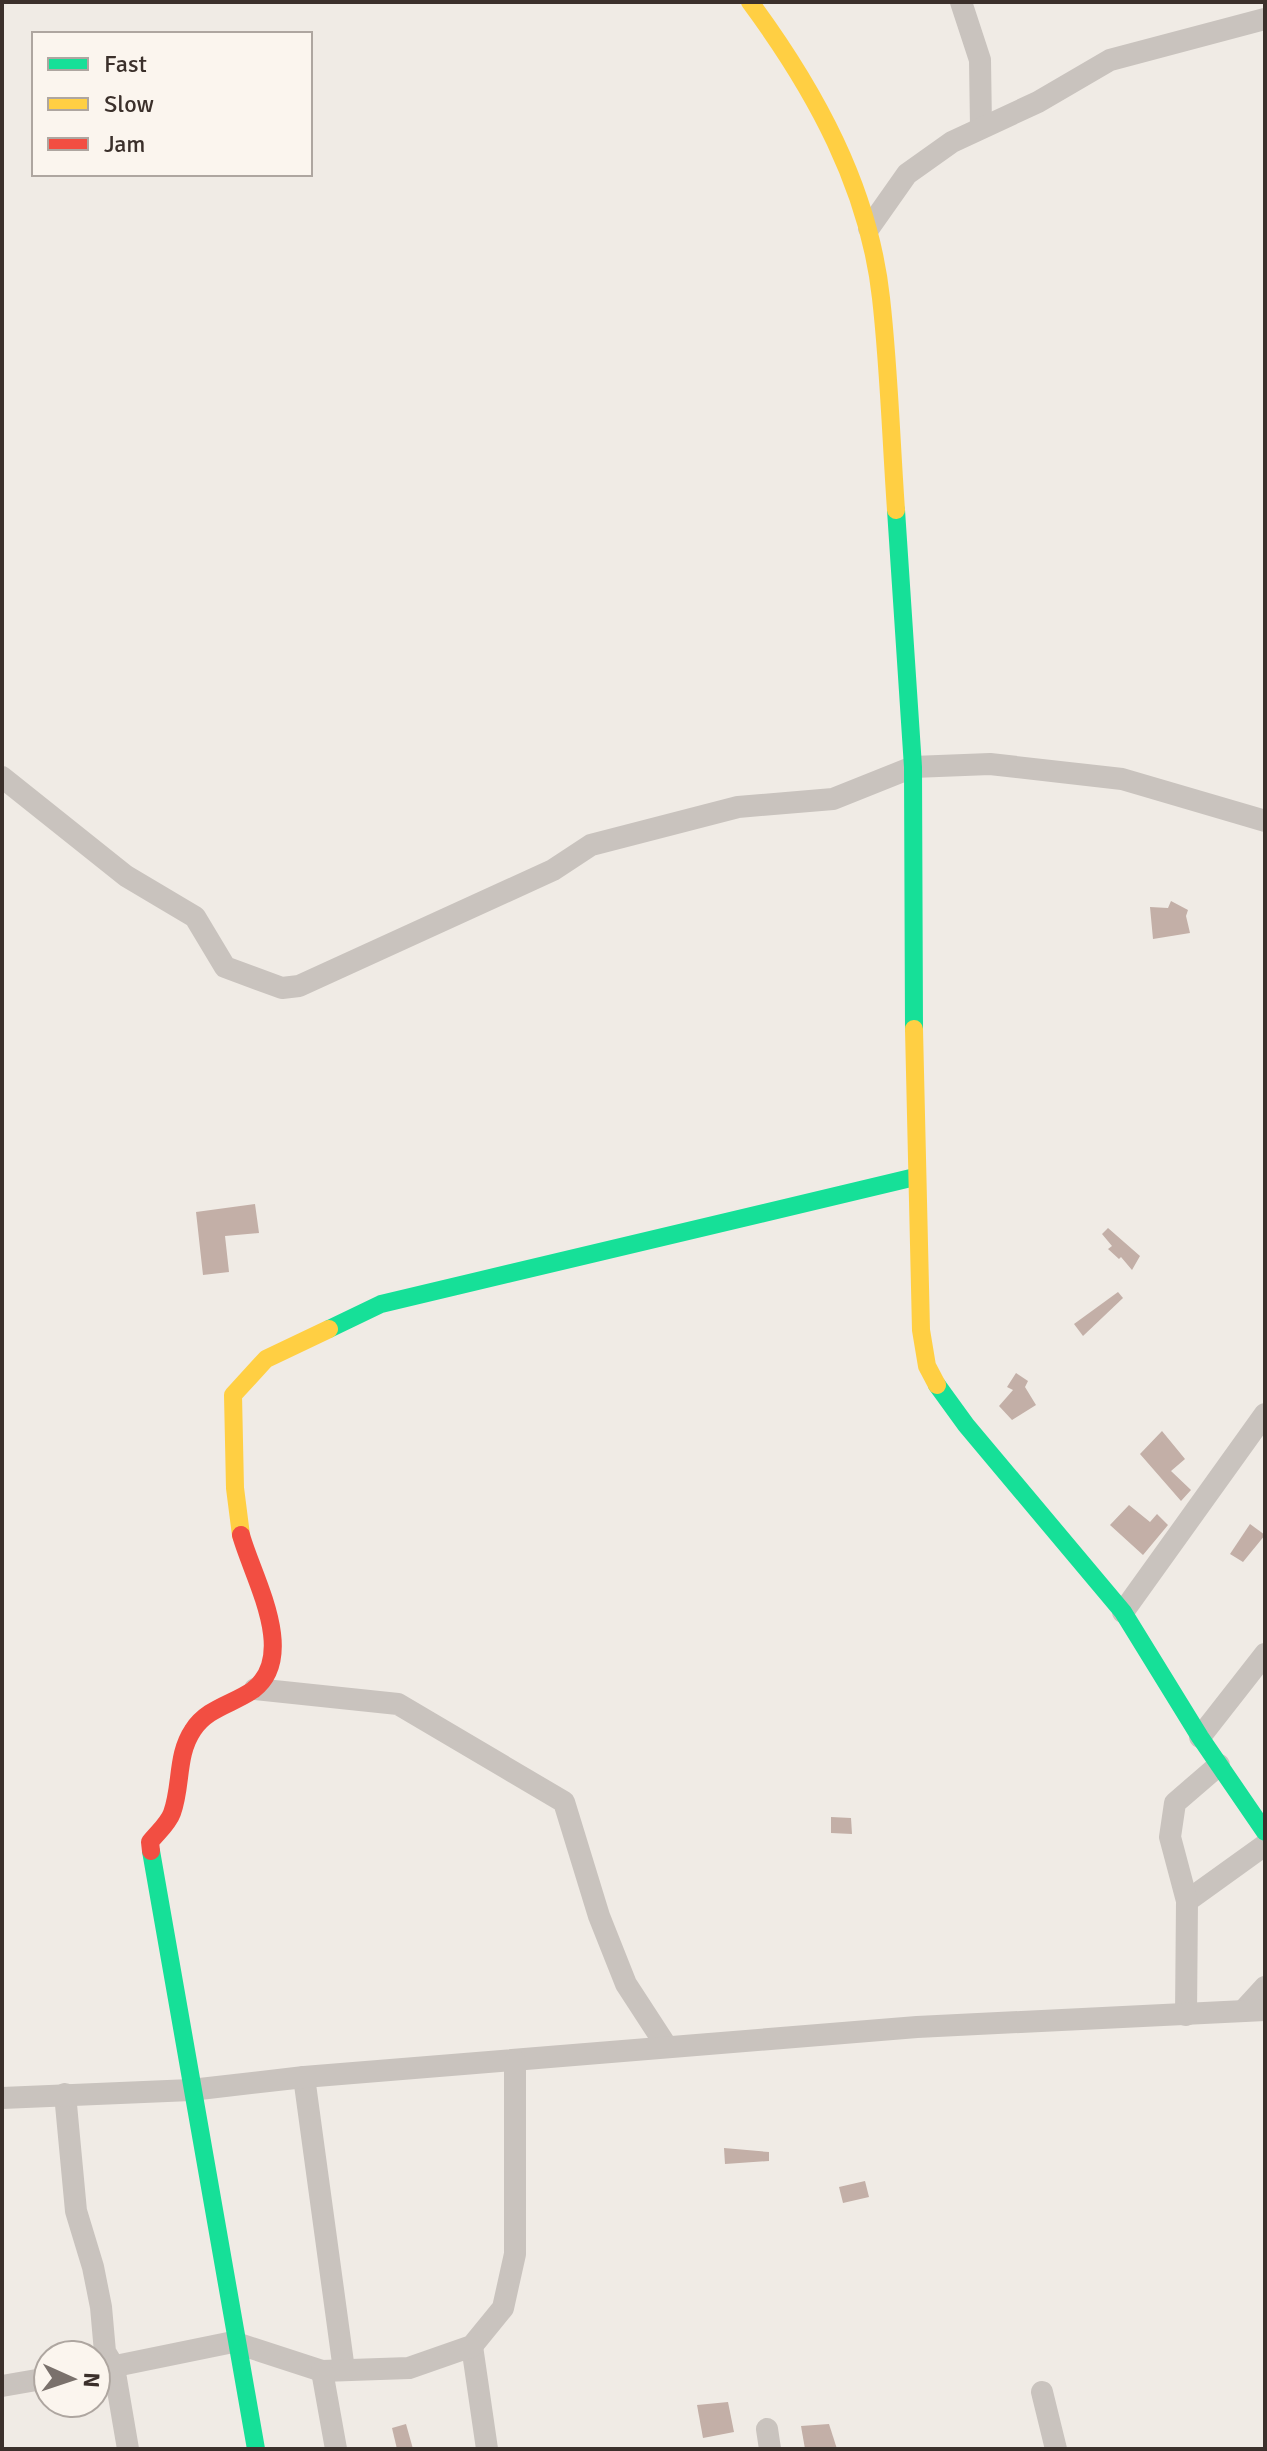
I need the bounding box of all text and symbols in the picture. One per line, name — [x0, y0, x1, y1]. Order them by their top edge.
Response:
legend — [32, 32, 312, 176]
text: Fast — [104, 49, 147, 79]
text: Slow — [104, 89, 154, 119]
text: Jam — [104, 129, 145, 159]
north arrow — [32, 2339, 112, 2419]
text: N — [78, 2372, 105, 2388]

